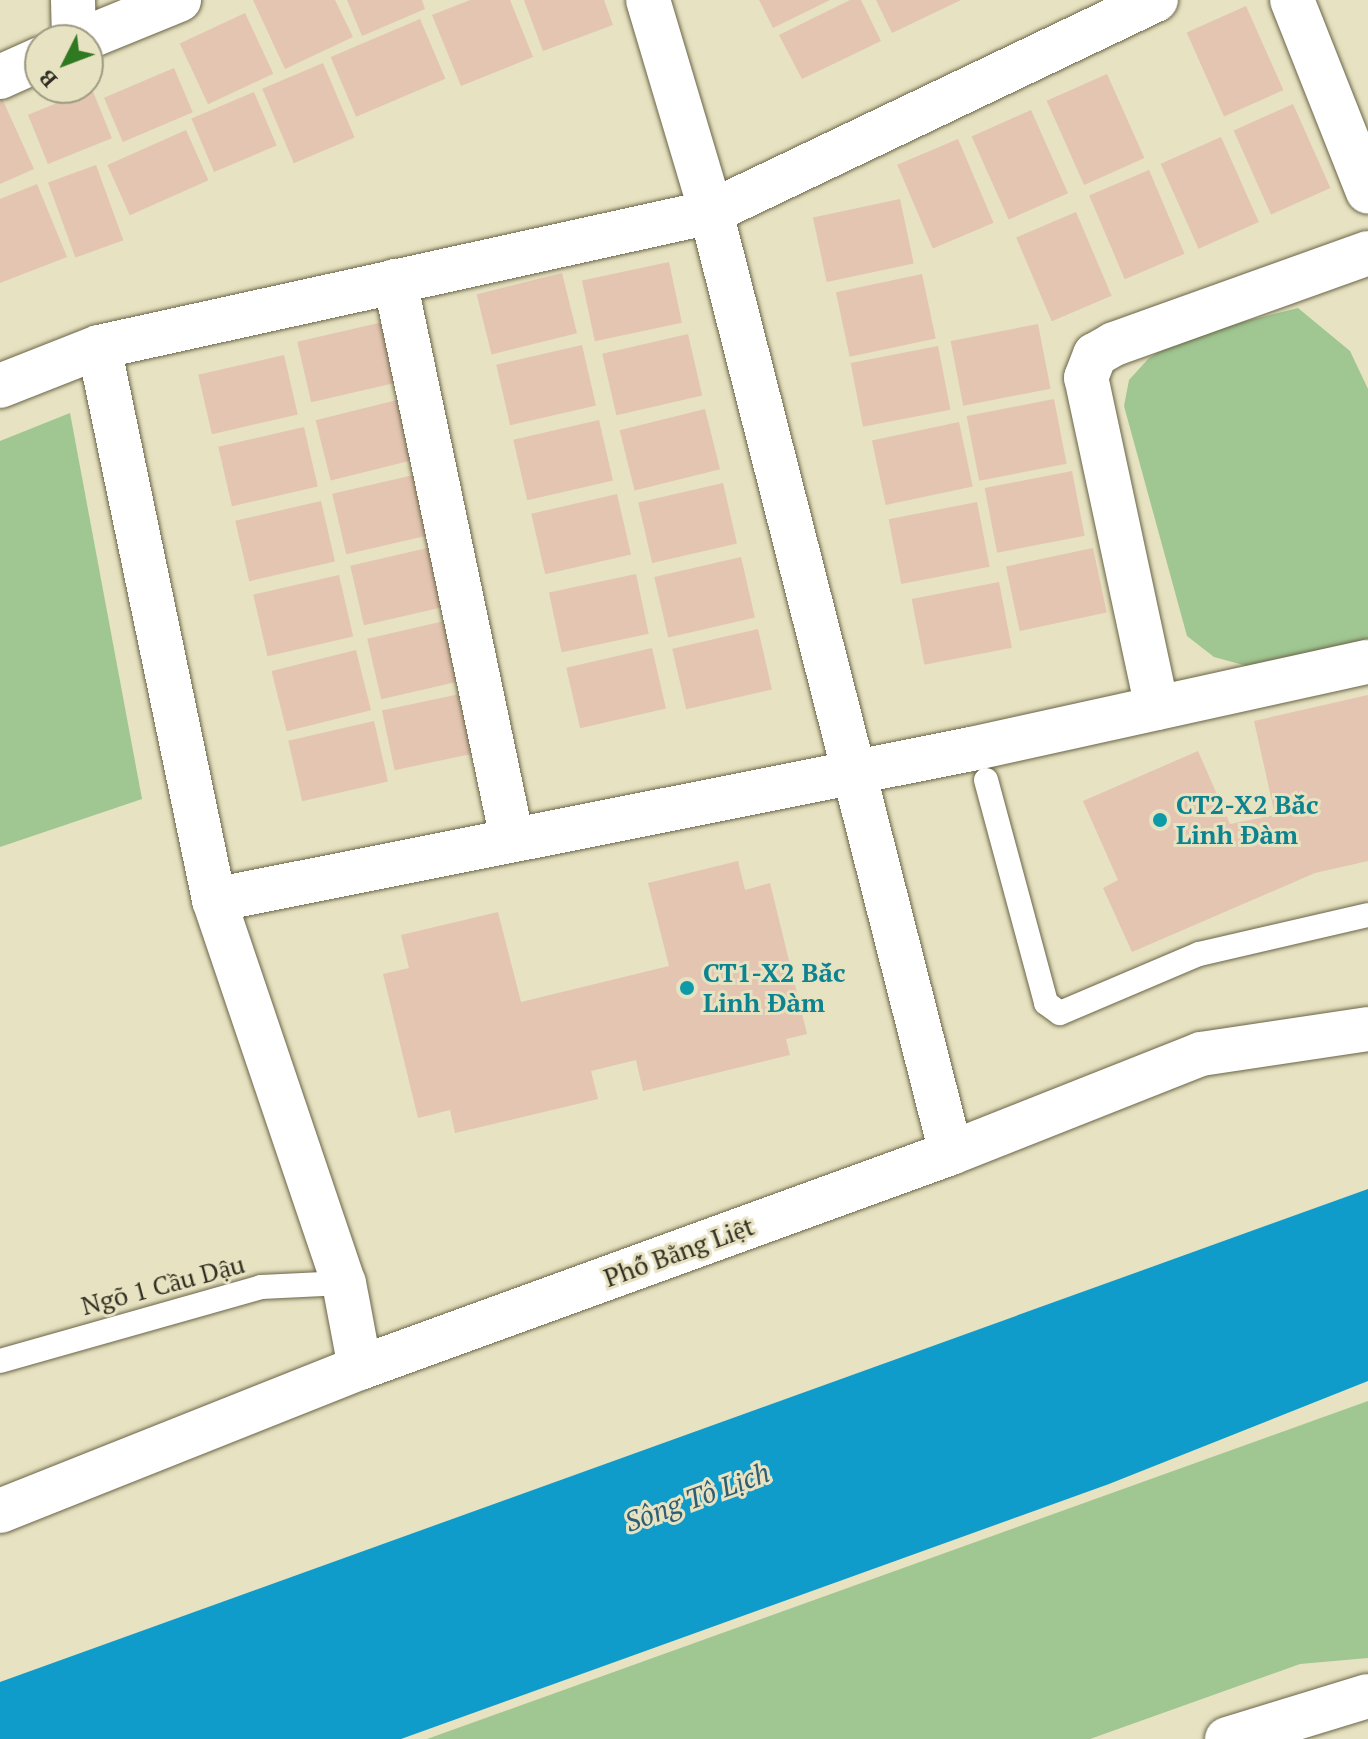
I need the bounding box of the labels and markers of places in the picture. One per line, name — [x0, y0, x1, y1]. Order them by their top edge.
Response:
place label: CT2-X2 Bắc Linh Đàm — [1176, 789, 1319, 850]
marker: CT2-X2 Bắc Linh Đàm — [1151, 811, 1169, 829]
place label: CT1-X2 Bắc Linh Đàm — [703, 957, 846, 1018]
marker: CT1-X2 Bắc Linh Đàm — [678, 979, 696, 997]

